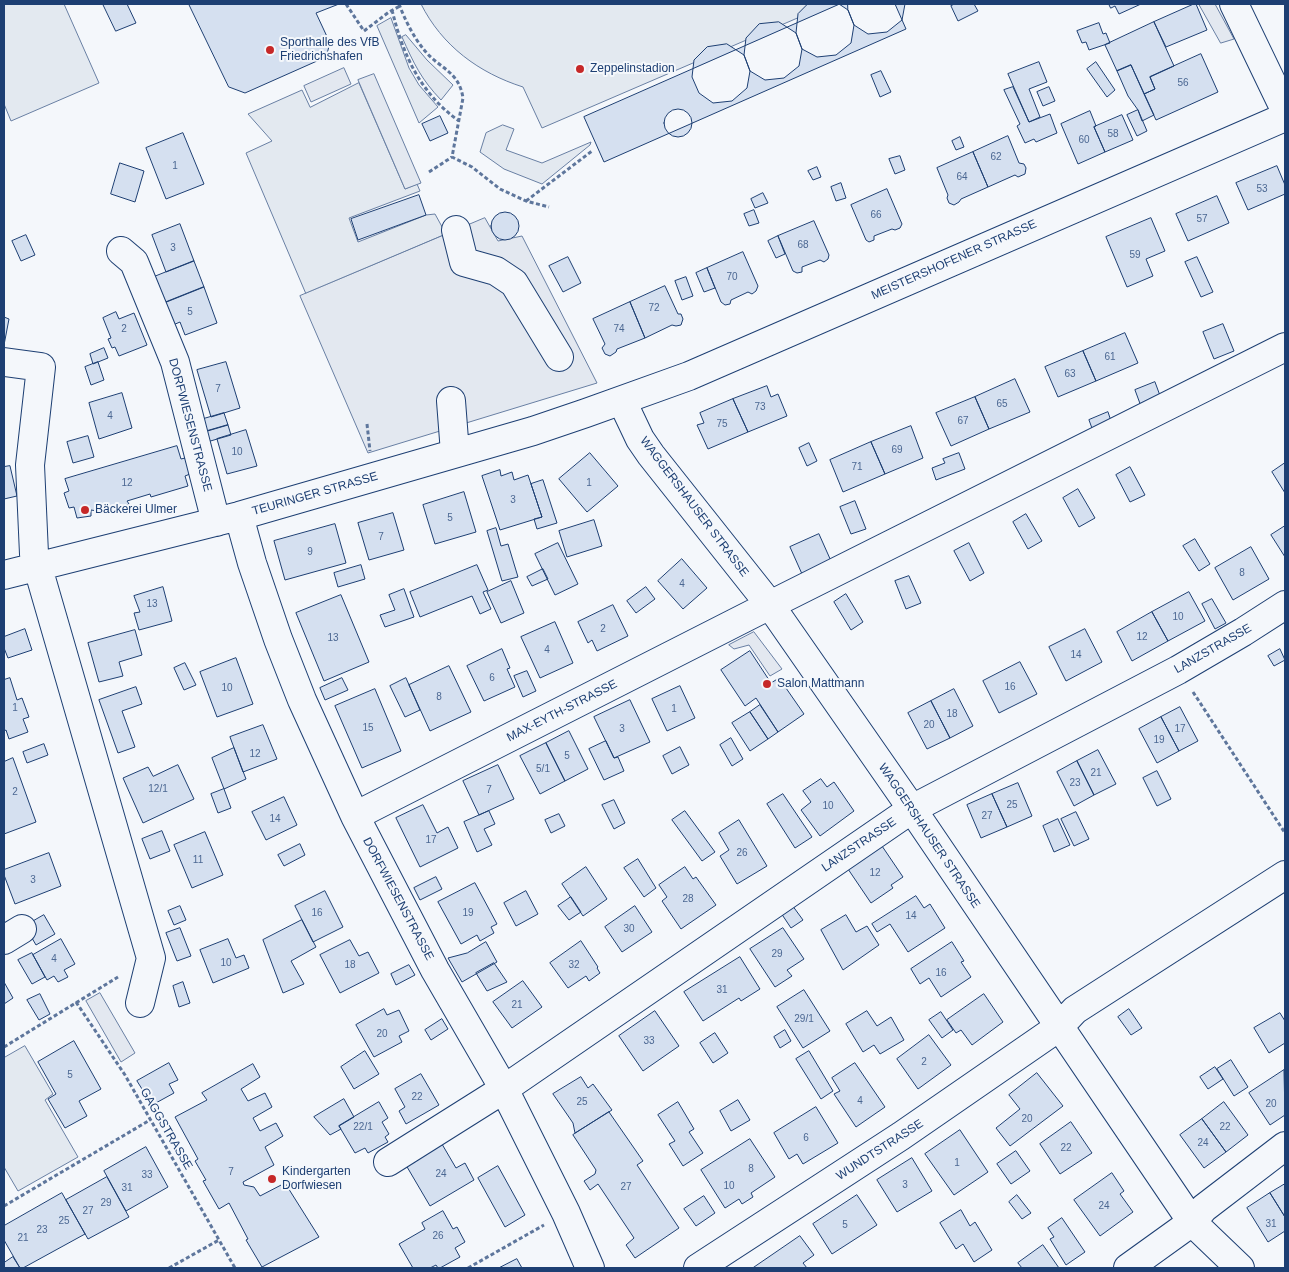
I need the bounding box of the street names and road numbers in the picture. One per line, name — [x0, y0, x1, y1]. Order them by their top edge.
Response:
street label: MEISTERSHOFENER STRASSE — [869, 217, 1039, 303]
street label: DORFWIESENSTRASSE — [165, 357, 215, 493]
street label: WAGGERSHAUSER STRASSE — [637, 434, 751, 580]
street label: TEURINGER STRASSE — [251, 469, 379, 519]
street label: LANZSTRASSE — [1172, 621, 1254, 677]
street label: MAX-EYTH-STRASSE — [504, 677, 620, 745]
street label: WAGGERSHAUSER STRASSE — [875, 761, 983, 911]
street label: LANZSTRASSE — [819, 815, 899, 875]
street label: DORFWIESENSTRASSE — [359, 835, 437, 963]
street label: GAGGSTRASSE — [137, 1086, 195, 1172]
street label: WUNDTSTRASSE — [834, 1117, 926, 1183]

